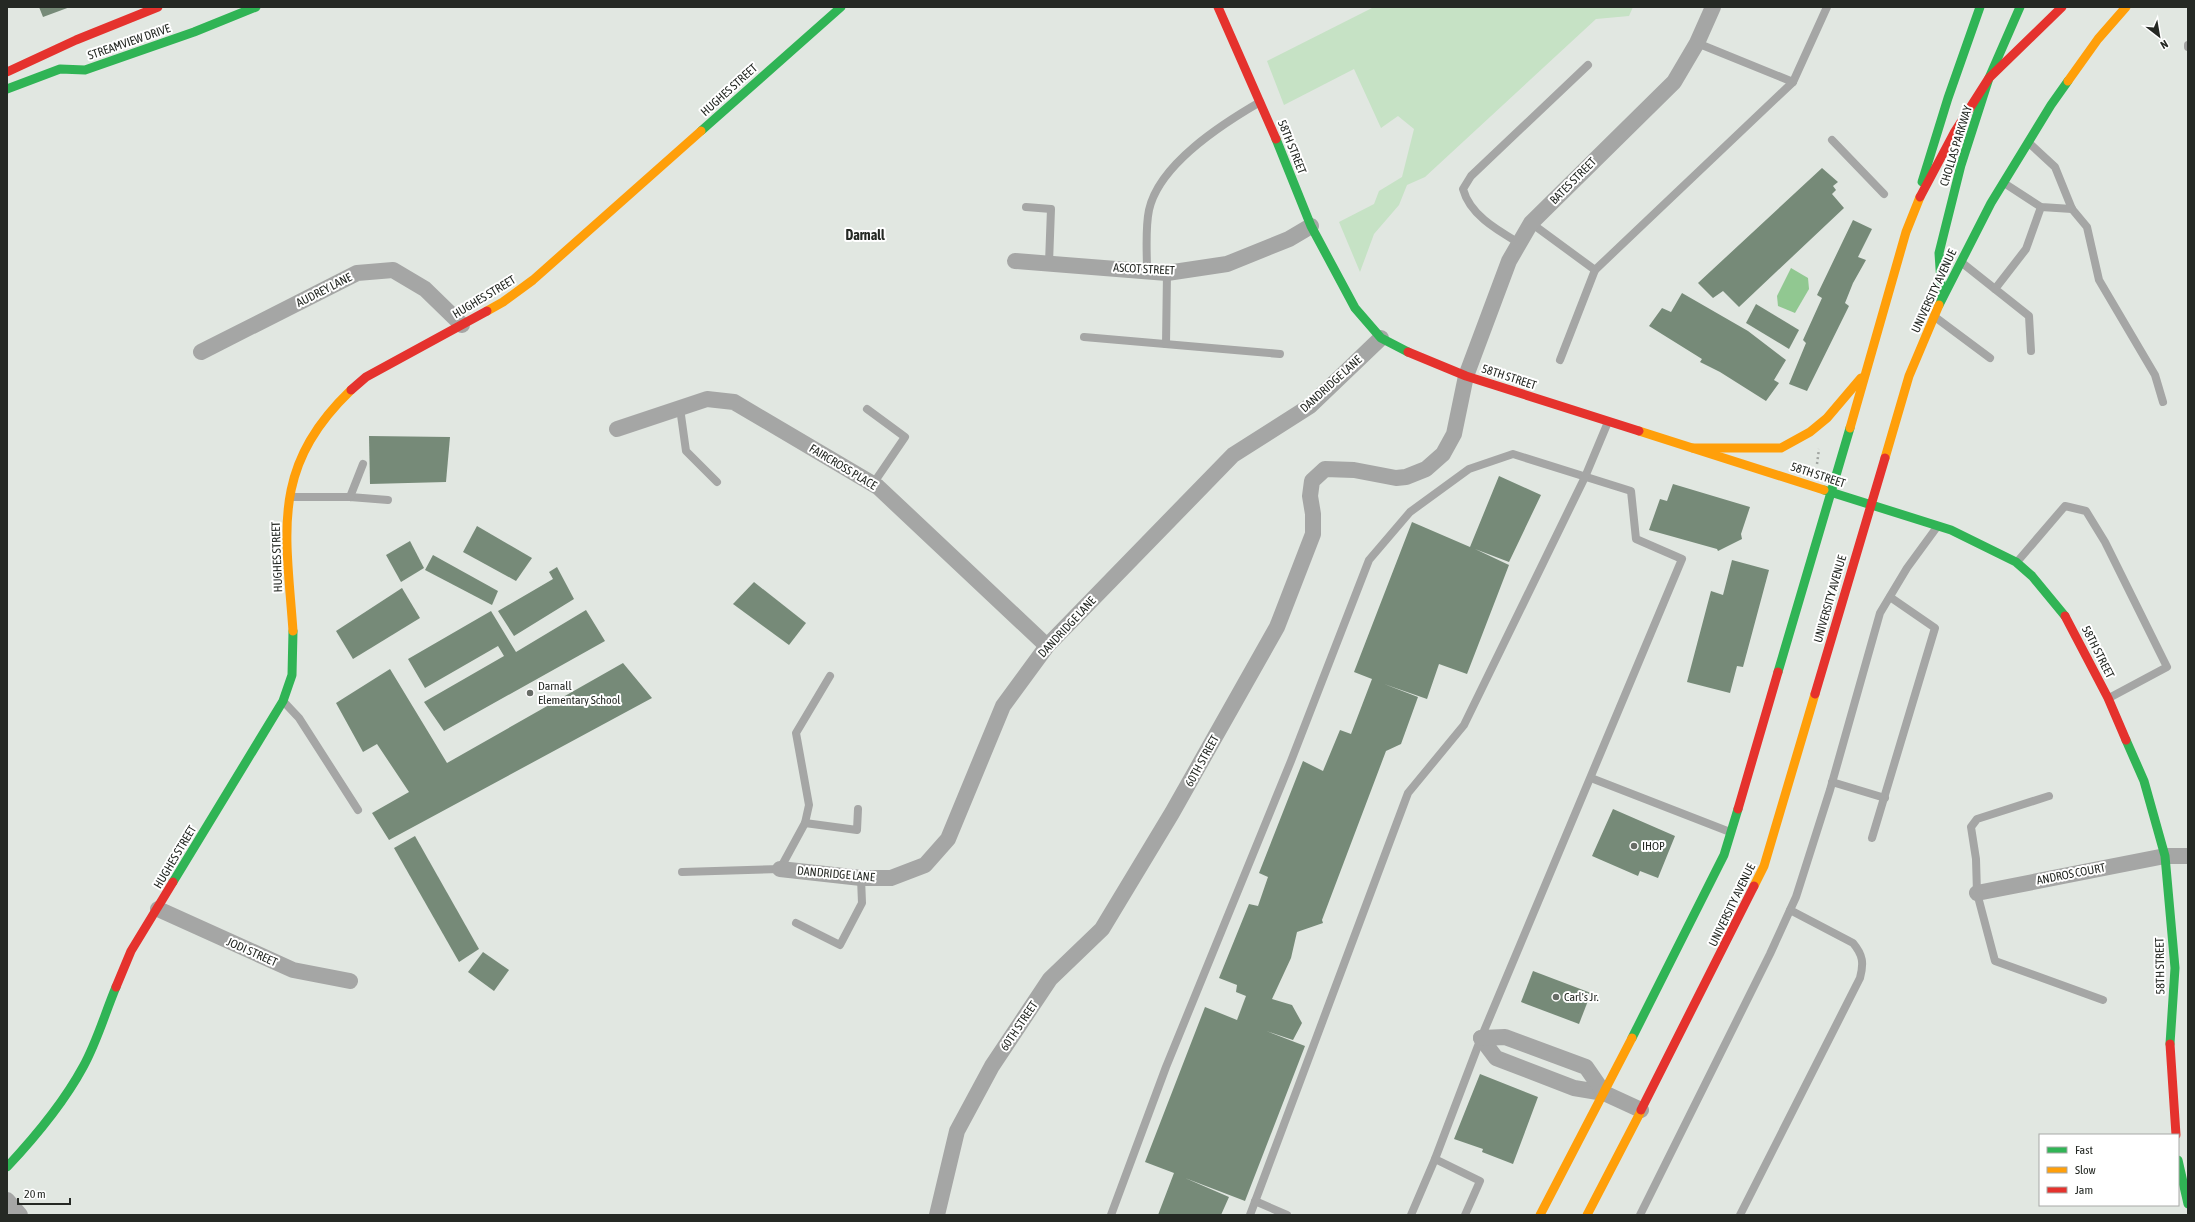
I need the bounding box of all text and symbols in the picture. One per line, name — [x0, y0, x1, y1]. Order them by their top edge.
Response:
north arrow — [2139, 16, 2179, 56]
street label: STREAMVIEW DRIVE — [86, 21, 172, 63]
text: N — [2158, 38, 2170, 51]
street label: HUGHES STREET — [698, 61, 761, 119]
street label: CHOLLAS PARKWAY — [1937, 103, 1975, 188]
street label: 58TH STREET — [1275, 118, 1309, 177]
street label: BATES STREET — [1547, 154, 1600, 207]
district label: Darnall — [845, 227, 885, 243]
street label: UNIVERSITY AVENUE — [1909, 247, 1959, 335]
street label: ASCOT STREET — [1113, 260, 1176, 278]
street label: AUDREY LANE — [294, 270, 354, 310]
street label: HUGHES STREET — [450, 272, 519, 321]
street label: DANDRIDGE LANE — [1297, 353, 1365, 415]
street label: 58TH STREET — [1480, 362, 1539, 393]
street label: FAIRCROSS PLACE — [807, 441, 879, 493]
street label: 58TH STREET — [1789, 460, 1848, 491]
street label: HUGHES STREET — [269, 521, 285, 593]
street label: UNIVERSITY AVENUE — [1811, 554, 1849, 644]
street label: DANDRIDGE LANE — [1035, 594, 1099, 660]
street label: 58TH STREET — [2079, 623, 2117, 681]
place label: Darnall Elementary School — [538, 679, 621, 707]
marker: Darnall Elementary School — [525, 688, 535, 698]
street label: 60TH STREET — [1182, 732, 1222, 789]
street label: HUGHES STREET — [151, 822, 200, 891]
place label: IHOP — [1642, 839, 1665, 853]
marker: IHOP — [1629, 841, 1639, 851]
street label: ANDROS COURT — [2035, 860, 2107, 888]
street label: UNIVERSITY AVENUE — [1706, 861, 1758, 949]
street label: DANDRIDGE LANE — [797, 864, 875, 884]
street label: JODI STREET — [224, 935, 280, 970]
street label: 58TH STREET — [2152, 937, 2167, 995]
place label: Carl's Jr. — [1564, 990, 1599, 1004]
marker: Carl's Jr. — [1551, 992, 1561, 1002]
street label: 60TH STREET — [997, 998, 1041, 1054]
legend — [2039, 1134, 2179, 1206]
text: Fast — [2075, 1143, 2093, 1157]
text: Slow — [2075, 1163, 2096, 1177]
scale bar — [18, 1180, 70, 1206]
text: Jam — [2075, 1183, 2093, 1197]
text: 20 m — [24, 1187, 46, 1201]

